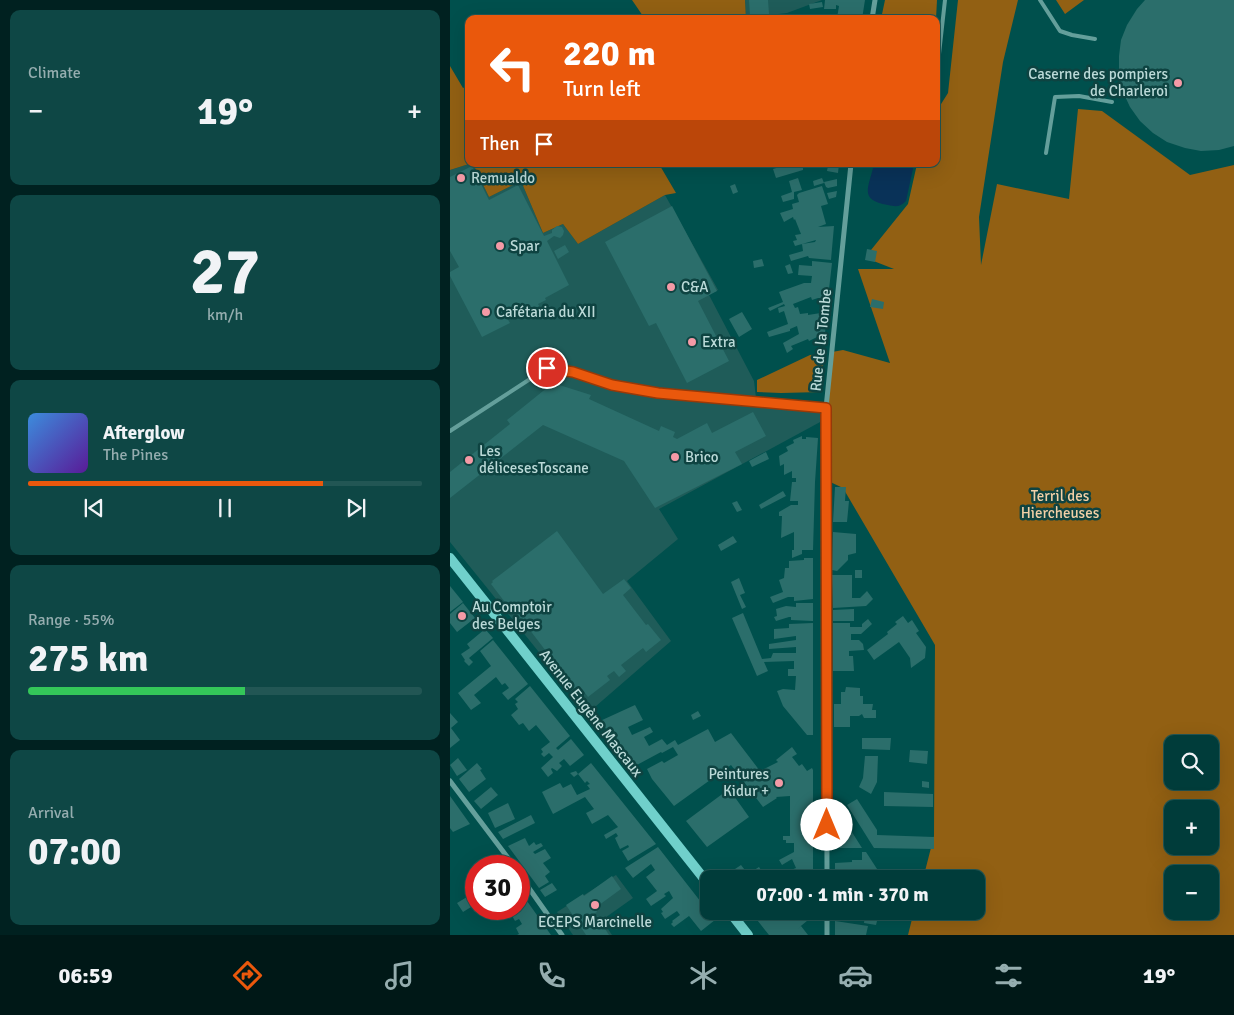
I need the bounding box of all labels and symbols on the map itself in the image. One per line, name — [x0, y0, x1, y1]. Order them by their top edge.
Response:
place label: Caserne des pompiers de Charleroi — [1028, 65, 1168, 100]
marker: Caserne des pompiers de Charleroi — [1172, 77, 1184, 89]
place label: Remualdo — [471, 169, 535, 187]
marker: Remualdo — [455, 172, 467, 184]
place label: Spar — [510, 237, 540, 255]
marker: Spar — [494, 240, 506, 252]
place label: C&A — [681, 278, 708, 296]
marker: C&A — [665, 281, 677, 293]
street label: Rue de la Tombe — [807, 288, 835, 392]
place label: Cafétaria du XII — [496, 303, 596, 321]
marker: Cafétaria du XII — [480, 306, 492, 318]
place label: Extra — [702, 333, 736, 351]
marker: Extra — [686, 336, 698, 348]
pin — [526, 347, 568, 389]
place label: Les délicesesToscane — [479, 442, 589, 477]
place label: Brico — [685, 448, 719, 466]
marker: Brico — [669, 451, 681, 463]
marker: Les délicesesToscane — [463, 454, 475, 466]
park label: Terril des Hiercheuses — [1021, 487, 1100, 522]
place label: Au Comptoir des Belges — [472, 598, 552, 633]
marker: Au Comptoir des Belges — [456, 610, 468, 622]
street label: Avenue Eugène Mascaux — [536, 646, 647, 781]
place label: Peintures Kidur + — [708, 765, 769, 800]
marker: Peintures Kidur + — [773, 777, 785, 789]
position arrow — [800, 798, 852, 850]
speed limit sign: 30 — [465, 855, 530, 920]
marker: ECEPS Marcinelle — [589, 899, 601, 911]
place label: ECEPS Marcinelle — [538, 913, 652, 931]

